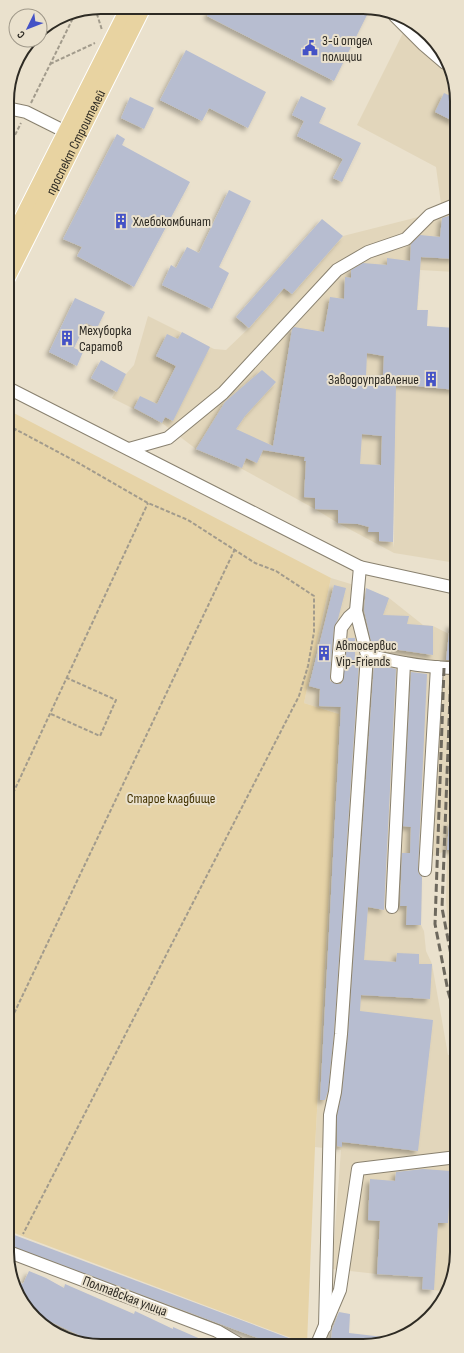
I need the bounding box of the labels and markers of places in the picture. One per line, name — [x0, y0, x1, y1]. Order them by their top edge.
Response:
place label: 3-й отдел полиции — [322, 32, 372, 65]
public building icon: 3-й отдел полиции — [301, 39, 319, 57]
building icon: Хлебокомбинат — [112, 212, 130, 230]
place label: Хлебокомбинат — [132, 213, 211, 230]
place label: Мехуборка Саратов — [79, 322, 132, 355]
building icon: Мехуборка Саратов — [58, 329, 76, 347]
building icon: Заводоуправление — [422, 370, 440, 388]
place label: Заводоуправление — [328, 371, 419, 388]
place label: Автосервис Vip-Friends — [335, 637, 397, 670]
building icon: Автосервис Vip-Friends — [315, 644, 333, 662]

